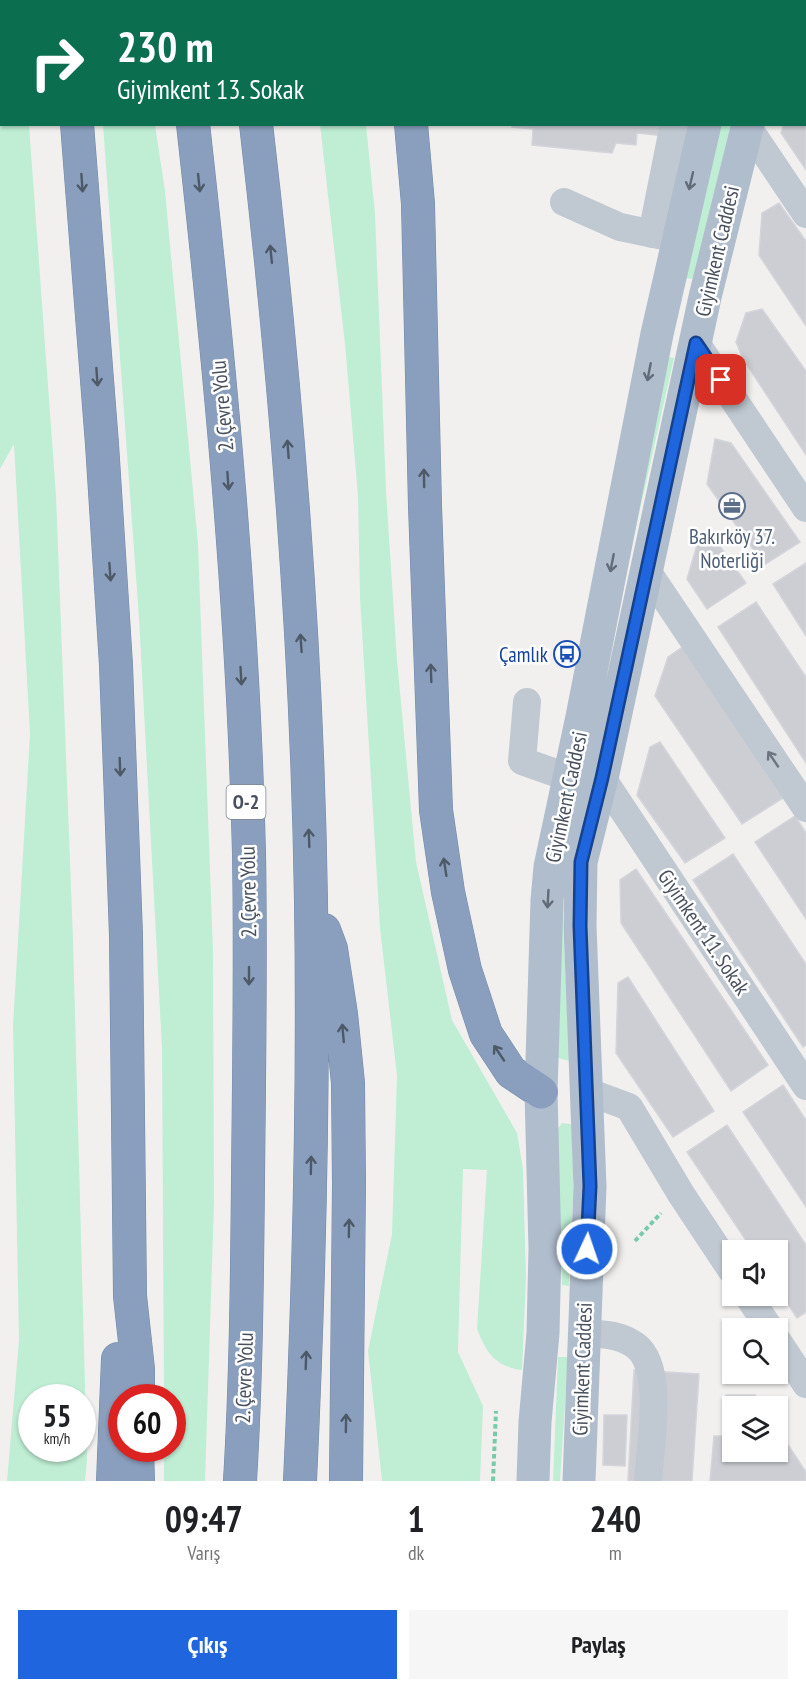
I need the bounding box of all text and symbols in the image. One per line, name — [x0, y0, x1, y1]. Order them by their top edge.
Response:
text: 230 m — [117, 19, 214, 74]
icon: right — [18, 24, 96, 102]
text: Giyimkent 13. Sokak — [117, 72, 304, 106]
one-way arrow — [77, 172, 88, 192]
one-way arrow — [194, 172, 205, 192]
one-way arrow — [685, 172, 697, 191]
street label: Giyimkent Caddesi — [689, 183, 745, 319]
one-way arrow — [265, 245, 276, 265]
pin — [695, 354, 746, 405]
street label: 2. Çevre Yolu — [205, 359, 239, 453]
one-way arrow — [643, 362, 654, 381]
icon: arrive — [704, 363, 737, 396]
one-way arrow — [92, 367, 103, 387]
one-way arrow — [283, 439, 294, 459]
one-way arrow — [418, 469, 430, 489]
one-way arrow — [223, 471, 234, 491]
office icon: Bakırköy 37. Noterliği — [717, 491, 747, 521]
place label: Bakırköy 37. Noterliği — [689, 523, 775, 574]
one-way arrow — [606, 553, 617, 573]
one-way arrow — [105, 561, 116, 581]
one-way arrow — [295, 634, 306, 654]
bus stop icon: Çamlık — [552, 639, 582, 669]
place label: Çamlık — [499, 641, 548, 668]
one-way arrow — [426, 664, 437, 684]
one-way arrow — [235, 665, 246, 685]
street label: Giyimkent Caddesi — [539, 729, 593, 865]
one-way arrow — [767, 751, 780, 768]
one-way arrow — [114, 756, 126, 776]
road number: O-2 — [226, 785, 266, 819]
one-way arrow — [303, 829, 314, 849]
street label: 2. Çevre Yolu — [234, 846, 262, 938]
one-way arrow — [439, 858, 450, 878]
street label: Giyimkent 11. Sokak — [652, 864, 756, 1000]
one-way arrow — [542, 888, 553, 908]
one-way arrow — [243, 965, 255, 985]
one-way arrow — [337, 1023, 348, 1043]
one-way arrow — [493, 1045, 505, 1062]
one-way arrow — [306, 1155, 317, 1175]
position arrow — [555, 1217, 619, 1281]
one-way arrow — [343, 1218, 354, 1238]
map controls — [722, 1240, 788, 1462]
button: sound — [722, 1240, 788, 1306]
street label: Giyimkent Caddesi — [566, 1302, 598, 1436]
button: search — [722, 1318, 788, 1384]
street label: 2. Çevre Yolu — [229, 1332, 259, 1424]
one-way arrow — [300, 1350, 311, 1370]
speed limit sign: 60 — [108, 1384, 186, 1462]
text: 55 — [43, 1396, 71, 1435]
button: layers — [722, 1396, 788, 1462]
one-way arrow — [340, 1413, 352, 1433]
text: km/h — [44, 1429, 70, 1448]
text: 09:47 — [165, 1495, 243, 1542]
text: 1 — [408, 1495, 425, 1542]
text: 240 — [590, 1495, 641, 1542]
text: Varış — [187, 1540, 220, 1566]
text: dk — [408, 1540, 424, 1566]
text: m — [609, 1540, 622, 1566]
button: Çıkış — [18, 1610, 397, 1679]
button: Paylaş — [409, 1610, 788, 1679]

